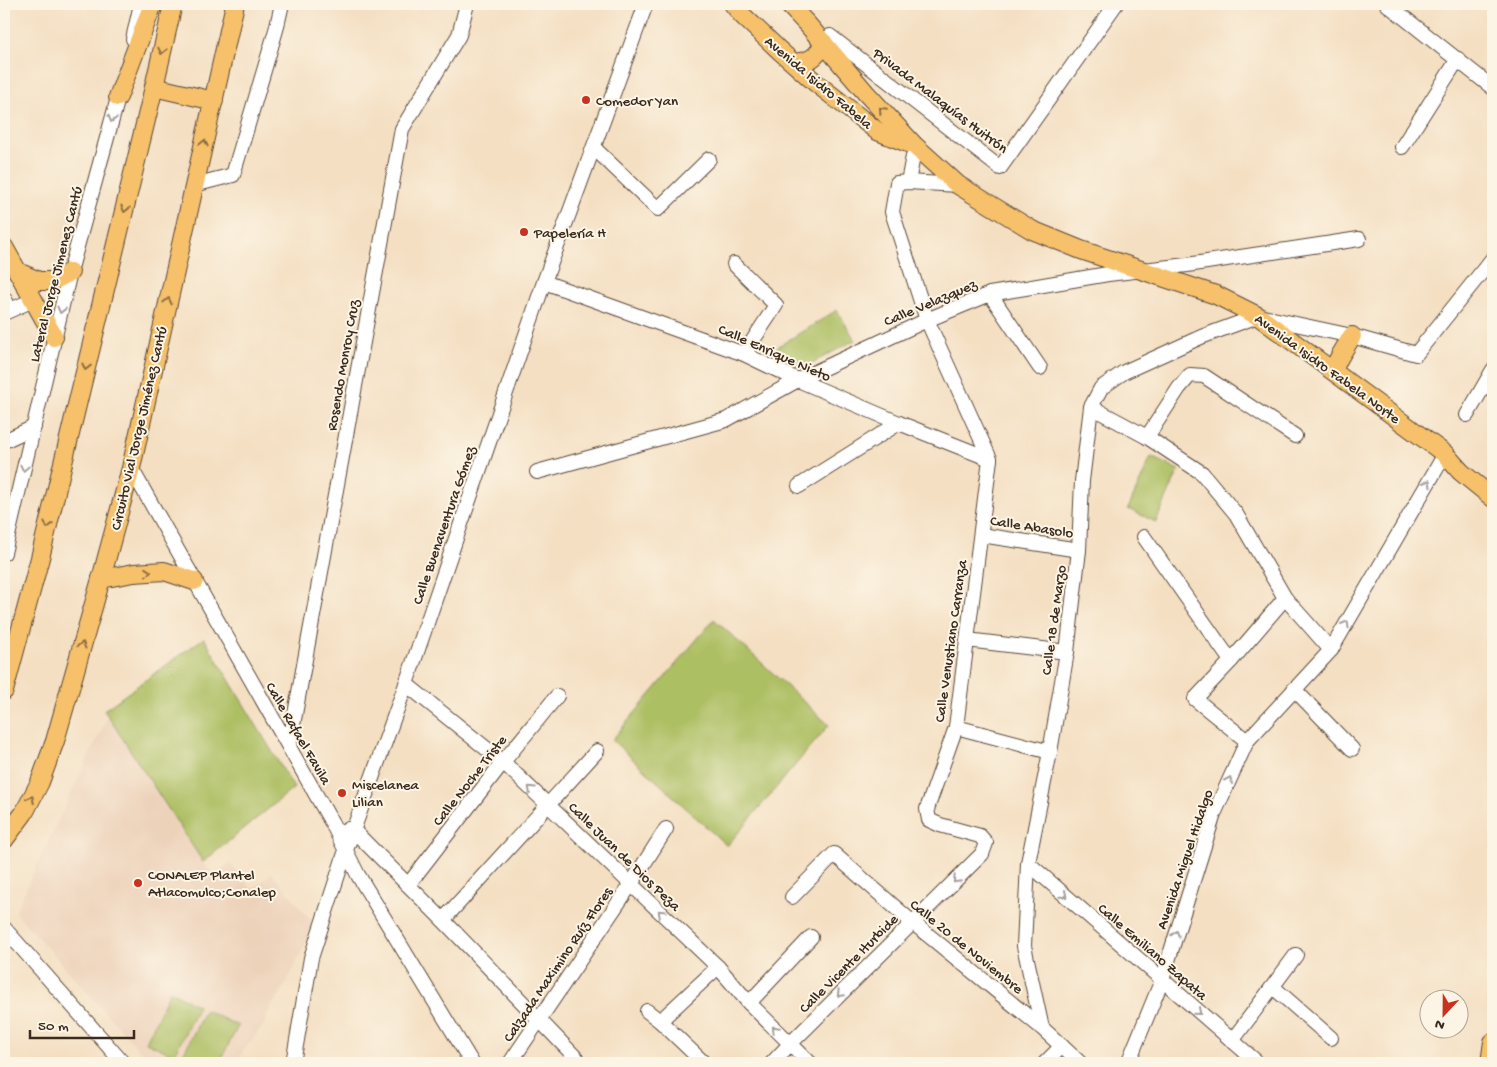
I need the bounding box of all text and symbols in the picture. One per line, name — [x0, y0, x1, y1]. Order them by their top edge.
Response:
street label: Avenida Isidro Fabela — [760, 33, 876, 134]
street label: Privada Malaquías Huitrón — [868, 44, 1011, 158]
one-way arrow — [157, 47, 168, 56]
place label: Comedor Yan — [596, 93, 678, 111]
marker: Comedor Yan — [580, 94, 592, 106]
one-way arrow — [879, 107, 888, 116]
one-way arrow — [108, 114, 118, 122]
one-way arrow — [198, 138, 209, 147]
street label: Lateral Jorge Jimenez Cantú — [26, 185, 87, 364]
one-way arrow — [120, 205, 131, 214]
place label: Papelería H — [533, 225, 606, 243]
marker: Papelería H — [518, 226, 530, 238]
street label: Calle Velazquez — [882, 276, 980, 331]
one-way arrow — [162, 297, 173, 306]
street label: Rosendo Monroy Cruz — [324, 298, 364, 432]
one-way arrow — [56, 305, 67, 314]
street label: Avenida Isidro Fabela Norte — [1250, 311, 1403, 429]
street label: Calle Enrique Nieto — [715, 321, 833, 387]
street label: Circuito Vial Jorge Jiménez Cantú — [108, 325, 172, 532]
one-way arrow — [82, 363, 92, 371]
street label: Calle Buenaventura Gómez — [409, 444, 481, 607]
one-way arrow — [19, 463, 30, 472]
one-way arrow — [1421, 480, 1431, 489]
street label: Calle Abasolo — [989, 513, 1075, 543]
one-way arrow — [43, 521, 54, 530]
street label: Calle Venustiano Carranza — [932, 558, 972, 724]
street label: Calle 18 de Marzo — [1038, 564, 1072, 676]
one-way arrow — [144, 567, 152, 578]
one-way arrow — [1340, 620, 1350, 629]
one-way arrow — [77, 642, 87, 650]
street label: Calle Rafael Favila — [261, 679, 334, 789]
street label: Calle Noche Triste — [430, 732, 512, 830]
one-way arrow — [1222, 776, 1233, 785]
place label: Miscelanea Lilian — [352, 777, 420, 812]
one-way arrow — [528, 786, 537, 795]
marker: Miscelanea Lilian — [336, 787, 348, 799]
street label: Avenida Miguel Hidalgo — [1154, 787, 1218, 932]
one-way arrow — [25, 795, 35, 804]
street label: Calle Juan de Dios Peza — [564, 799, 684, 916]
place label: CONALEP Plantel Atlacomulco;Conalep — [148, 867, 276, 902]
one-way arrow — [952, 874, 961, 883]
marker: CONALEP Plantel Atlacomulco;Conalep — [132, 877, 144, 889]
street label: Calzada Maximino Ruíz Flores — [500, 884, 618, 1046]
one-way arrow — [1059, 889, 1068, 898]
street label: Calle 20 de Noviembre — [905, 896, 1026, 999]
street label: Calle Emiliano Zapata — [1093, 900, 1211, 1005]
one-way arrow — [658, 910, 667, 919]
street label: Calle Vicente Iturbide — [796, 911, 903, 1018]
one-way arrow — [1171, 930, 1181, 938]
one-way arrow — [837, 988, 846, 997]
north arrow — [1420, 990, 1470, 1040]
one-way arrow — [1193, 1006, 1202, 1015]
scale bar — [30, 1007, 134, 1039]
text: N — [1433, 1014, 1447, 1033]
text: 50 m — [38, 1018, 69, 1036]
one-way arrow — [772, 1026, 781, 1035]

